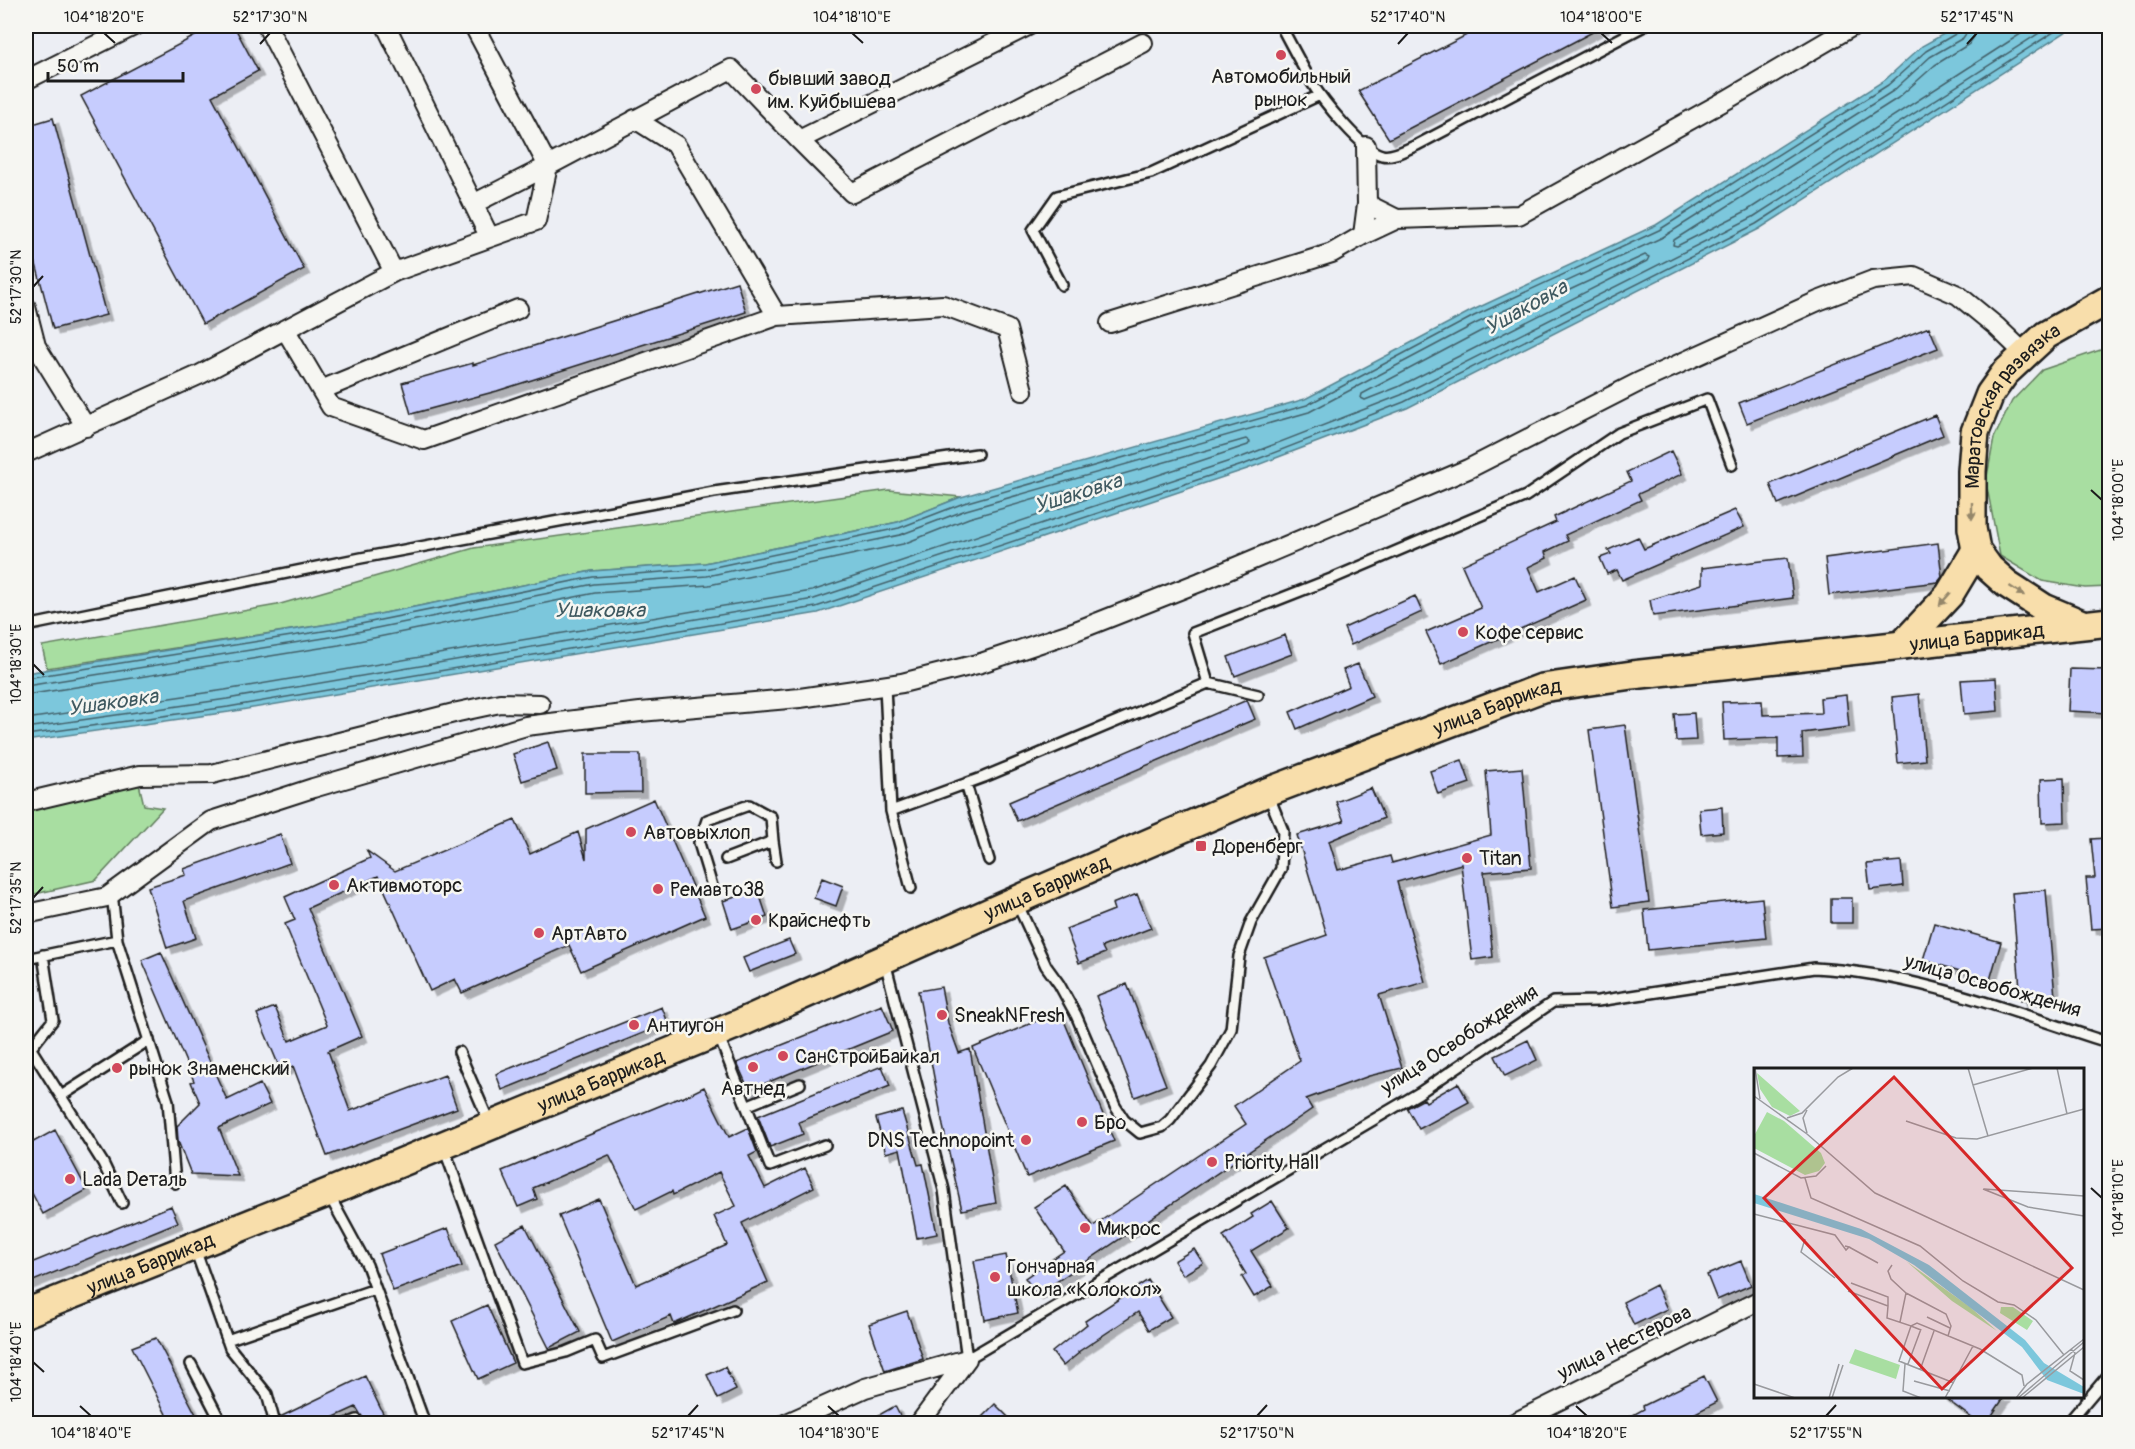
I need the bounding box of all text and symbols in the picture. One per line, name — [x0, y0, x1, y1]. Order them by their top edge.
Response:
text: 104°18'20"E — [64, 8, 144, 27]
text: 52°17'30"N — [233, 8, 307, 27]
text: 104°18'10"E — [813, 8, 891, 27]
text: 52°17'40"N — [1370, 8, 1446, 27]
text: 104°18'00"E — [1560, 8, 1642, 27]
text: 52°17'45"N — [1941, 8, 2013, 27]
scale bar — [48, 45, 183, 83]
marker: Автомобильный рынок — [1274, 48, 1288, 62]
text: 50 m — [57, 55, 99, 78]
place label: Автомобильный рынок — [1211, 64, 1351, 112]
place label: бывший завод им. Куйбышева — [768, 66, 896, 114]
marker: бывший завод им. Куйбышева — [749, 82, 763, 96]
text: 52°17'30"N — [7, 250, 26, 324]
water label: Ушаковка — [1480, 273, 1573, 341]
street label: Маратовская развязка — [1960, 318, 2065, 489]
text: 104°18'00"E — [2109, 459, 2128, 541]
water label: Ушаковка — [1031, 467, 1126, 520]
one-way arrow — [1967, 502, 1977, 521]
one-way arrow — [2009, 585, 2025, 596]
one-way arrow — [1938, 591, 1951, 607]
water label: Ушаковка — [555, 597, 646, 624]
street label: улица Баррикад — [1907, 617, 2045, 657]
place label: Кофе сервис — [1475, 620, 1584, 645]
text: 104°18'30"E — [7, 624, 26, 704]
marker: Кофе сервис — [1456, 625, 1470, 639]
street label: улица Баррикад — [1429, 673, 1563, 741]
water label: Ушаковка — [66, 683, 161, 722]
place label: Автовыхлоп — [643, 820, 751, 845]
marker: Автовыхлоп — [624, 825, 638, 839]
place label: Доренберг — [1212, 834, 1303, 859]
marker: Доренберг — [1194, 839, 1208, 853]
place label: Titan — [1479, 846, 1522, 871]
street label: улица Баррикад — [979, 849, 1114, 927]
marker: Titan — [1460, 851, 1474, 865]
text: 52°17'35"N — [7, 862, 26, 934]
place label: Активмоторс — [346, 873, 462, 898]
place label: Ремавто38 — [670, 877, 764, 902]
marker: Активмоторс — [327, 878, 341, 892]
marker: Ремавто38 — [651, 882, 665, 896]
place label: Крайснефть — [768, 908, 871, 933]
marker: Крайснефть — [749, 913, 763, 927]
place label: АртАвто — [551, 921, 627, 946]
marker: АртАвто — [532, 926, 546, 940]
street label: улица Освобождения — [1901, 948, 2084, 1023]
street label: улица Освобождения — [1375, 979, 1543, 1100]
place label: SneakNFresh — [954, 1003, 1065, 1028]
marker: SneakNFresh — [935, 1008, 949, 1022]
place label: Антиугон — [646, 1013, 724, 1038]
marker: Антиугон — [627, 1018, 641, 1032]
street label: улица Баррикад — [533, 1044, 668, 1119]
place label: СанСтройБайкал — [795, 1044, 940, 1069]
marker: СанСтройБайкал — [776, 1049, 790, 1063]
place label: рынок Знаменский — [129, 1056, 290, 1081]
marker: Автнед — [746, 1060, 760, 1074]
marker: рынок Знаменский — [110, 1061, 124, 1075]
inset map — [1754, 1068, 2084, 1398]
place label: Автнед — [721, 1076, 785, 1101]
place label: Бро — [1094, 1110, 1126, 1135]
marker: Бро — [1075, 1115, 1089, 1129]
place label: DNS Technopoint — [867, 1128, 1015, 1153]
marker: DNS Technopoint — [1019, 1133, 1033, 1147]
place label: Priority Hall — [1224, 1150, 1319, 1175]
marker: Priority Hall — [1205, 1155, 1219, 1169]
text: 104°18'10"E — [2109, 1159, 2128, 1237]
place label: Lada Dеталь — [82, 1167, 187, 1192]
marker: Lada Dеталь — [63, 1172, 77, 1186]
place label: Микрос — [1097, 1216, 1161, 1241]
marker: Микрос — [1078, 1221, 1092, 1235]
street label: улица Баррикад — [82, 1227, 218, 1301]
place label: Гончарная школа «Колокол» — [1007, 1254, 1162, 1302]
marker: Гончарная школа «Колокол» — [988, 1270, 1002, 1284]
street label: улица Нестерова — [1552, 1299, 1695, 1386]
text: 104°18'40"E — [7, 1322, 26, 1402]
text: 104°18'40"E — [51, 1424, 131, 1443]
text: 52°17'45"N — [652, 1424, 724, 1443]
text: 104°18'30"E — [799, 1424, 879, 1443]
text: 52°17'50"N — [1220, 1424, 1294, 1443]
text: 104°18'20"E — [1547, 1424, 1627, 1443]
text: 52°17'55"N — [1790, 1424, 1862, 1443]

